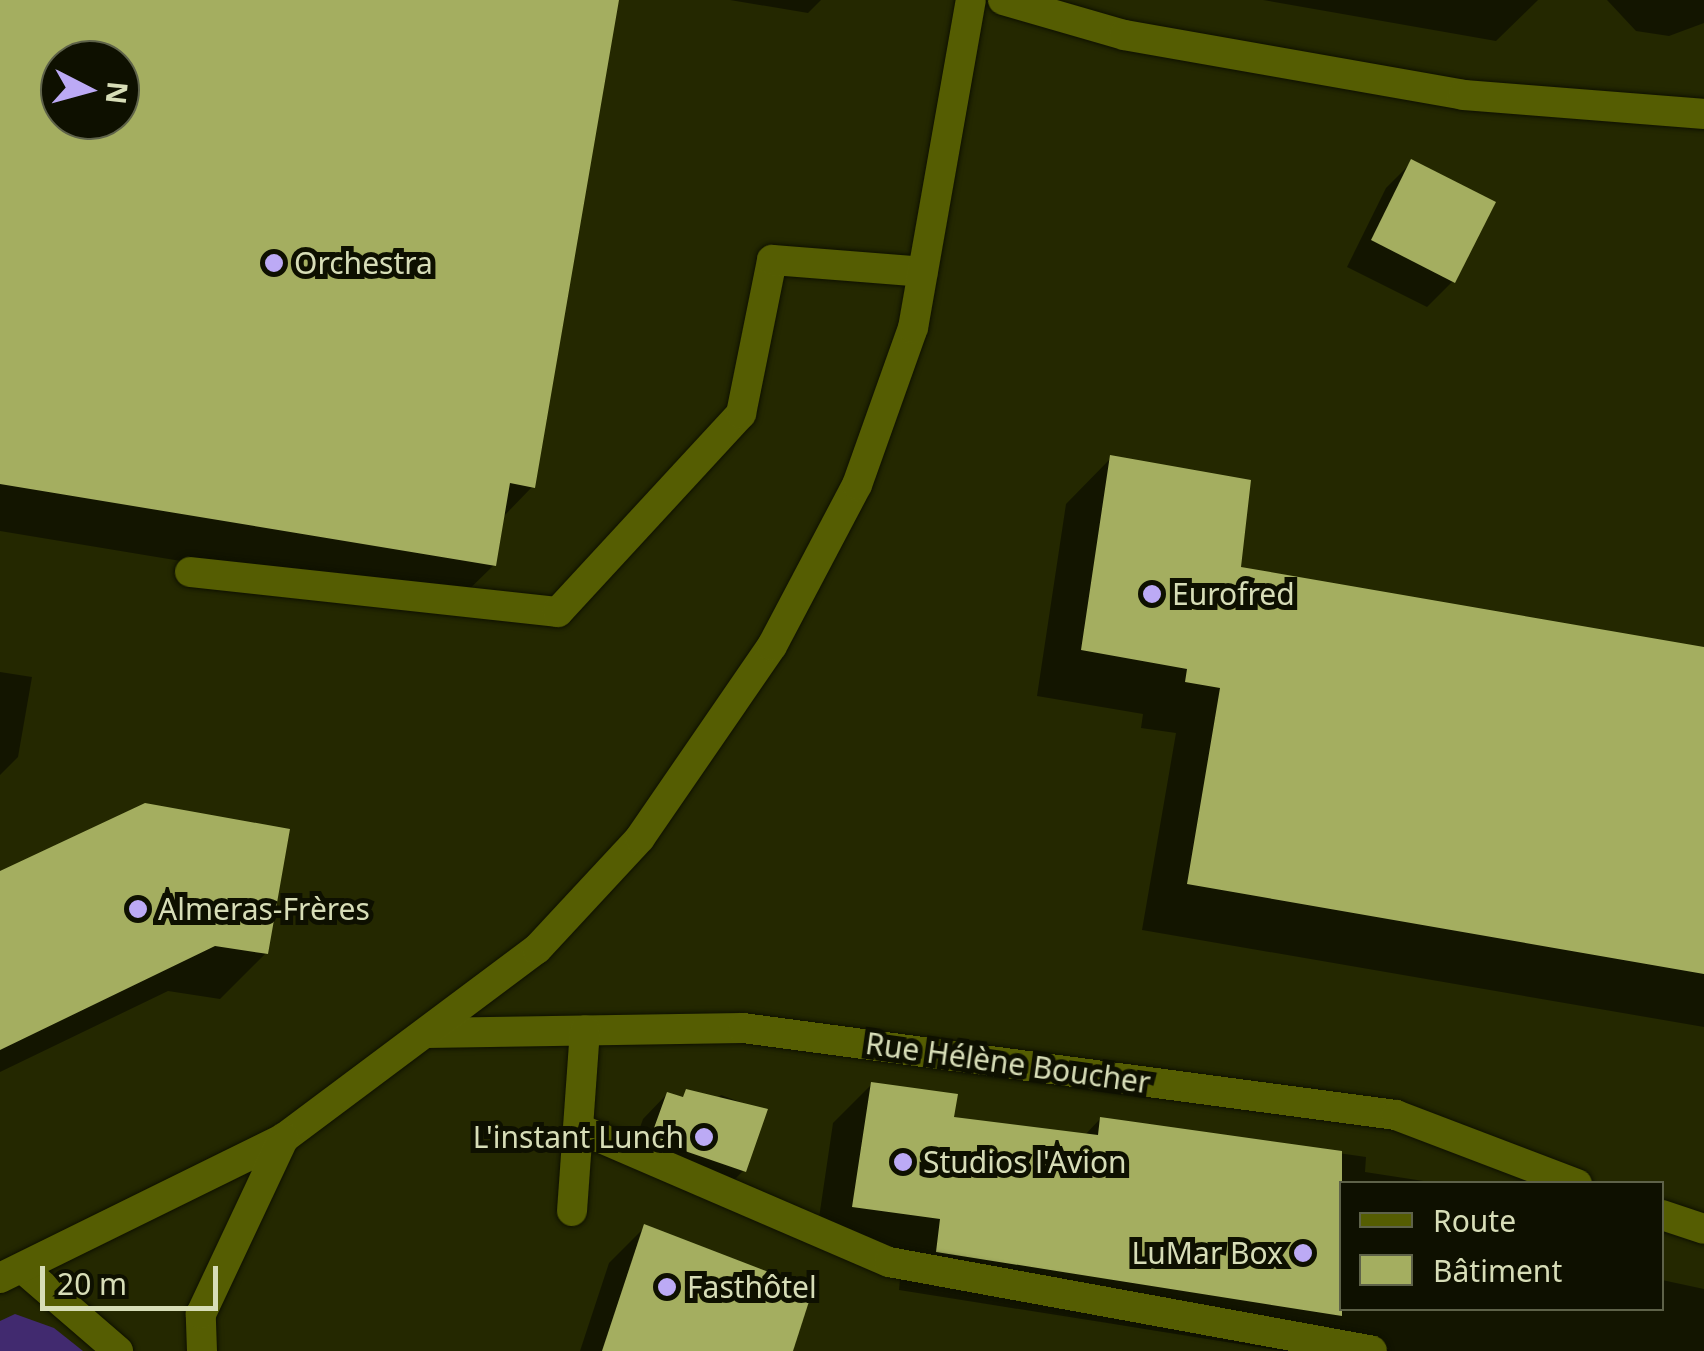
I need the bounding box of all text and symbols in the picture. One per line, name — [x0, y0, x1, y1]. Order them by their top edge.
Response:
north arrow — [40, 40, 140, 140]
text: N — [98, 80, 138, 106]
place label: Orchestra — [294, 245, 433, 281]
marker: Orchestra — [263, 252, 285, 274]
place label: Eurofred — [1172, 576, 1295, 612]
marker: Eurofred — [1141, 583, 1163, 605]
place label: Almeras-Frères — [158, 891, 370, 927]
marker: Almeras-Frères — [127, 898, 149, 920]
street label: Rue Hélène Boucher — [863, 1025, 1153, 1101]
place label: L'instant Lunch — [473, 1119, 684, 1155]
marker: L'instant Lunch — [693, 1126, 715, 1148]
place label: Studios l'Avion — [923, 1144, 1127, 1180]
marker: Studios l'Avion — [892, 1151, 914, 1173]
legend — [1339, 1181, 1664, 1311]
text: Route — [1433, 1200, 1516, 1241]
place label: LuMar Box — [1132, 1235, 1283, 1271]
marker: LuMar Box — [1292, 1242, 1314, 1264]
scale bar — [45, 1246, 222, 1308]
text: Bâtiment — [1433, 1250, 1562, 1291]
text: 20 m — [57, 1263, 127, 1304]
place label: Fasthôtel — [687, 1269, 817, 1305]
marker: Fasthôtel — [656, 1276, 678, 1298]

